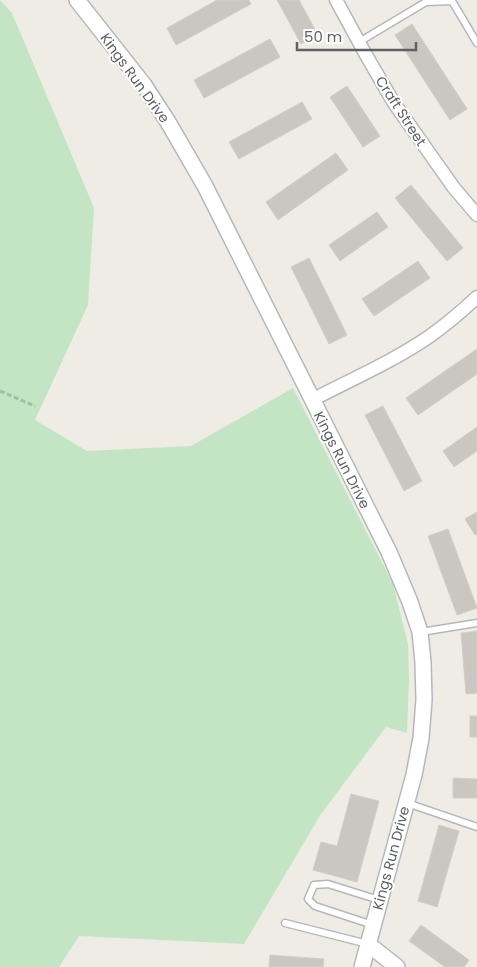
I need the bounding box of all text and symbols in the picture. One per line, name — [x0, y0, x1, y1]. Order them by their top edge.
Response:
scale bar — [297, 20, 416, 52]
text: 50 m — [304, 26, 342, 47]
street label: Kings Run Drive — [96, 29, 175, 127]
street label: Craft Street — [371, 72, 431, 150]
street label: Kings Run Drive — [309, 408, 375, 512]
street label: Kings Run Drive — [368, 804, 415, 912]

